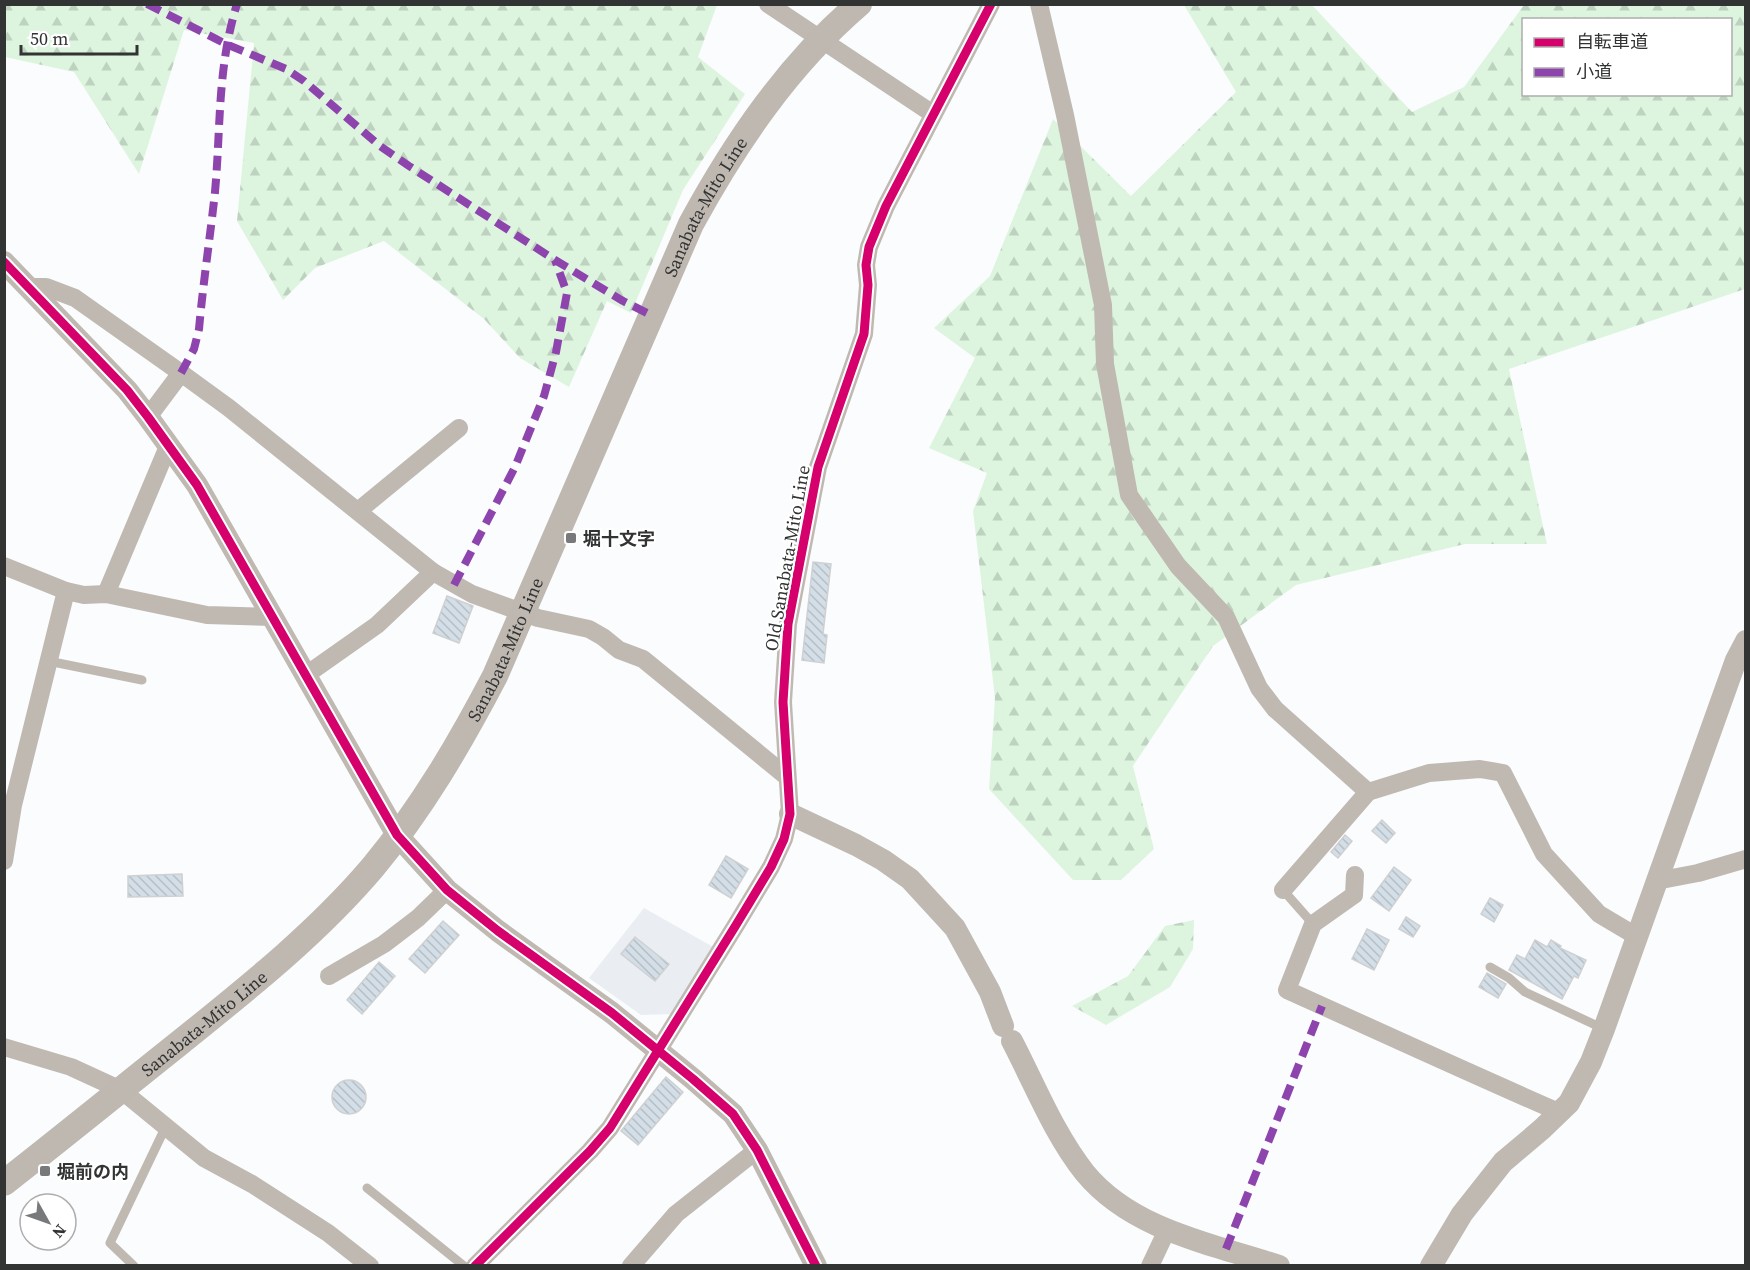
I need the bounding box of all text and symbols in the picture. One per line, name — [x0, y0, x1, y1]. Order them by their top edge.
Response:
scale bar — [21, 18, 136, 56]
legend — [1522, 18, 1732, 96]
text: 50 m — [30, 26, 68, 51]
text: 自転車道 — [1576, 29, 1648, 54]
text: 小道 — [1576, 59, 1612, 84]
street label: Sanabata-Mito Line — [657, 132, 753, 281]
street label: Old Sanabata-Mito Line — [758, 463, 816, 653]
place label: 堀十文字 — [583, 526, 655, 551]
marker: 堀十文字 — [564, 531, 578, 545]
street label: Sanabata-Mito Line — [461, 573, 549, 726]
street label: Sanabata-Mito Line — [135, 964, 272, 1082]
place label: 堀前の内 — [57, 1159, 129, 1184]
marker: 堀前の内 — [38, 1164, 52, 1178]
north arrow — [18, 1192, 78, 1252]
text: N — [47, 1220, 72, 1243]

